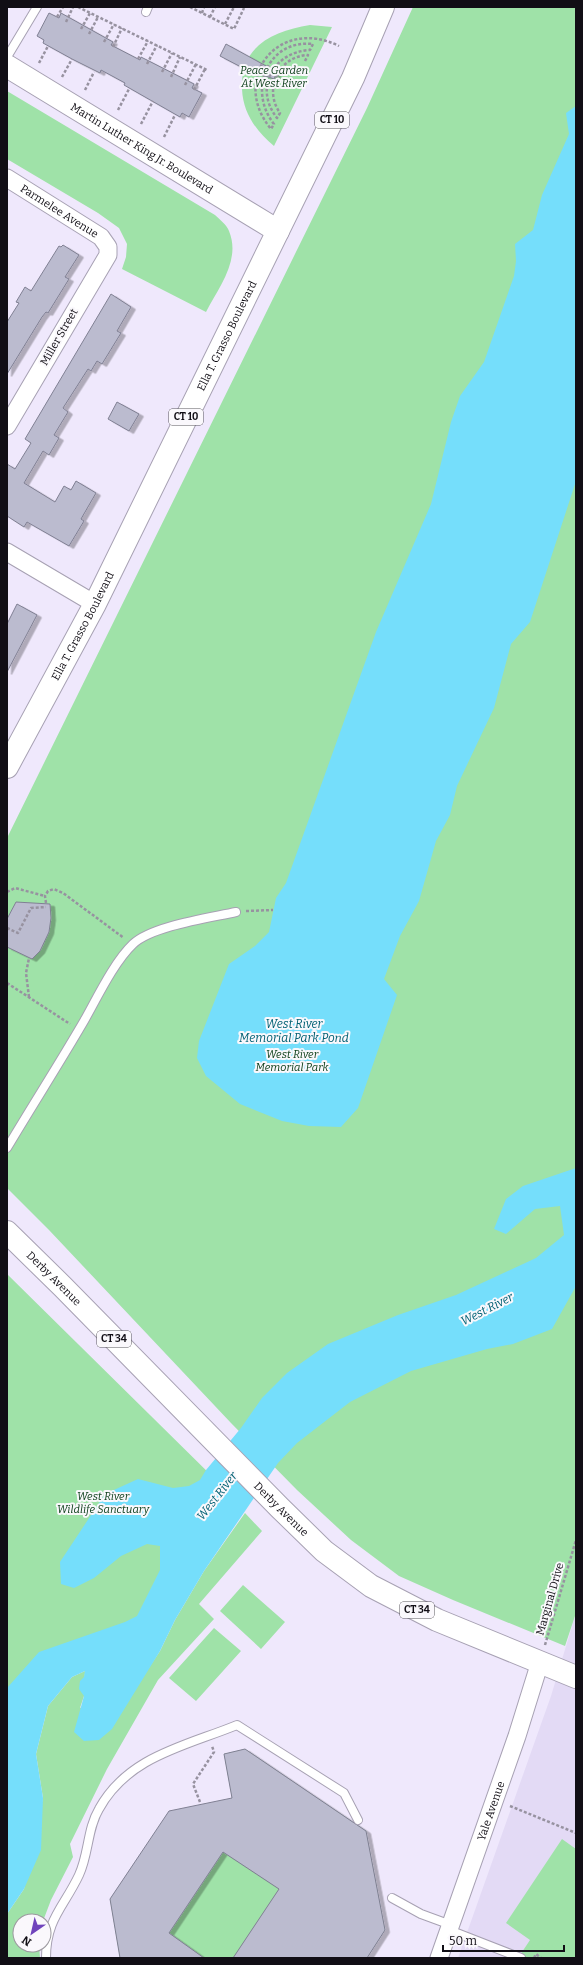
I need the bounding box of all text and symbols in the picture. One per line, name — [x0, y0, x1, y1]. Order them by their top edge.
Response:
park label: Peace Garden At West River — [240, 64, 308, 90]
street label: Martin Luther King Jr. Boulevard — [69, 100, 216, 197]
road number: CT 10 — [315, 112, 349, 128]
street label: Parmelee Avenue — [18, 182, 101, 240]
street label: Ella T. Grasso Boulevard — [194, 278, 259, 393]
street label: Miller Street — [37, 306, 81, 368]
road number: CT 10 — [169, 409, 203, 425]
street label: Ella T. Grasso Boulevard — [49, 569, 117, 683]
water label: West River Memorial Park Pond — [239, 1017, 349, 1045]
park label: West River Memorial Park — [255, 1048, 330, 1074]
street label: Derby Avenue — [24, 1249, 84, 1308]
water label: West River — [458, 1289, 517, 1328]
road number: CT 34 — [97, 1331, 131, 1347]
water label: West River — [194, 1468, 241, 1523]
street label: Derby Avenue — [252, 1479, 311, 1539]
park label: West River Wildlife Sanctuary — [57, 1490, 150, 1516]
street label: Marginal Drive — [533, 1561, 567, 1637]
road number: CT 34 — [400, 1602, 434, 1618]
street label: Yale Avenue — [474, 1779, 507, 1842]
north arrow — [12, 1913, 52, 1953]
scale bar — [443, 1927, 564, 1953]
text: N — [19, 1933, 34, 1949]
text: 50 m — [449, 1934, 478, 1948]

